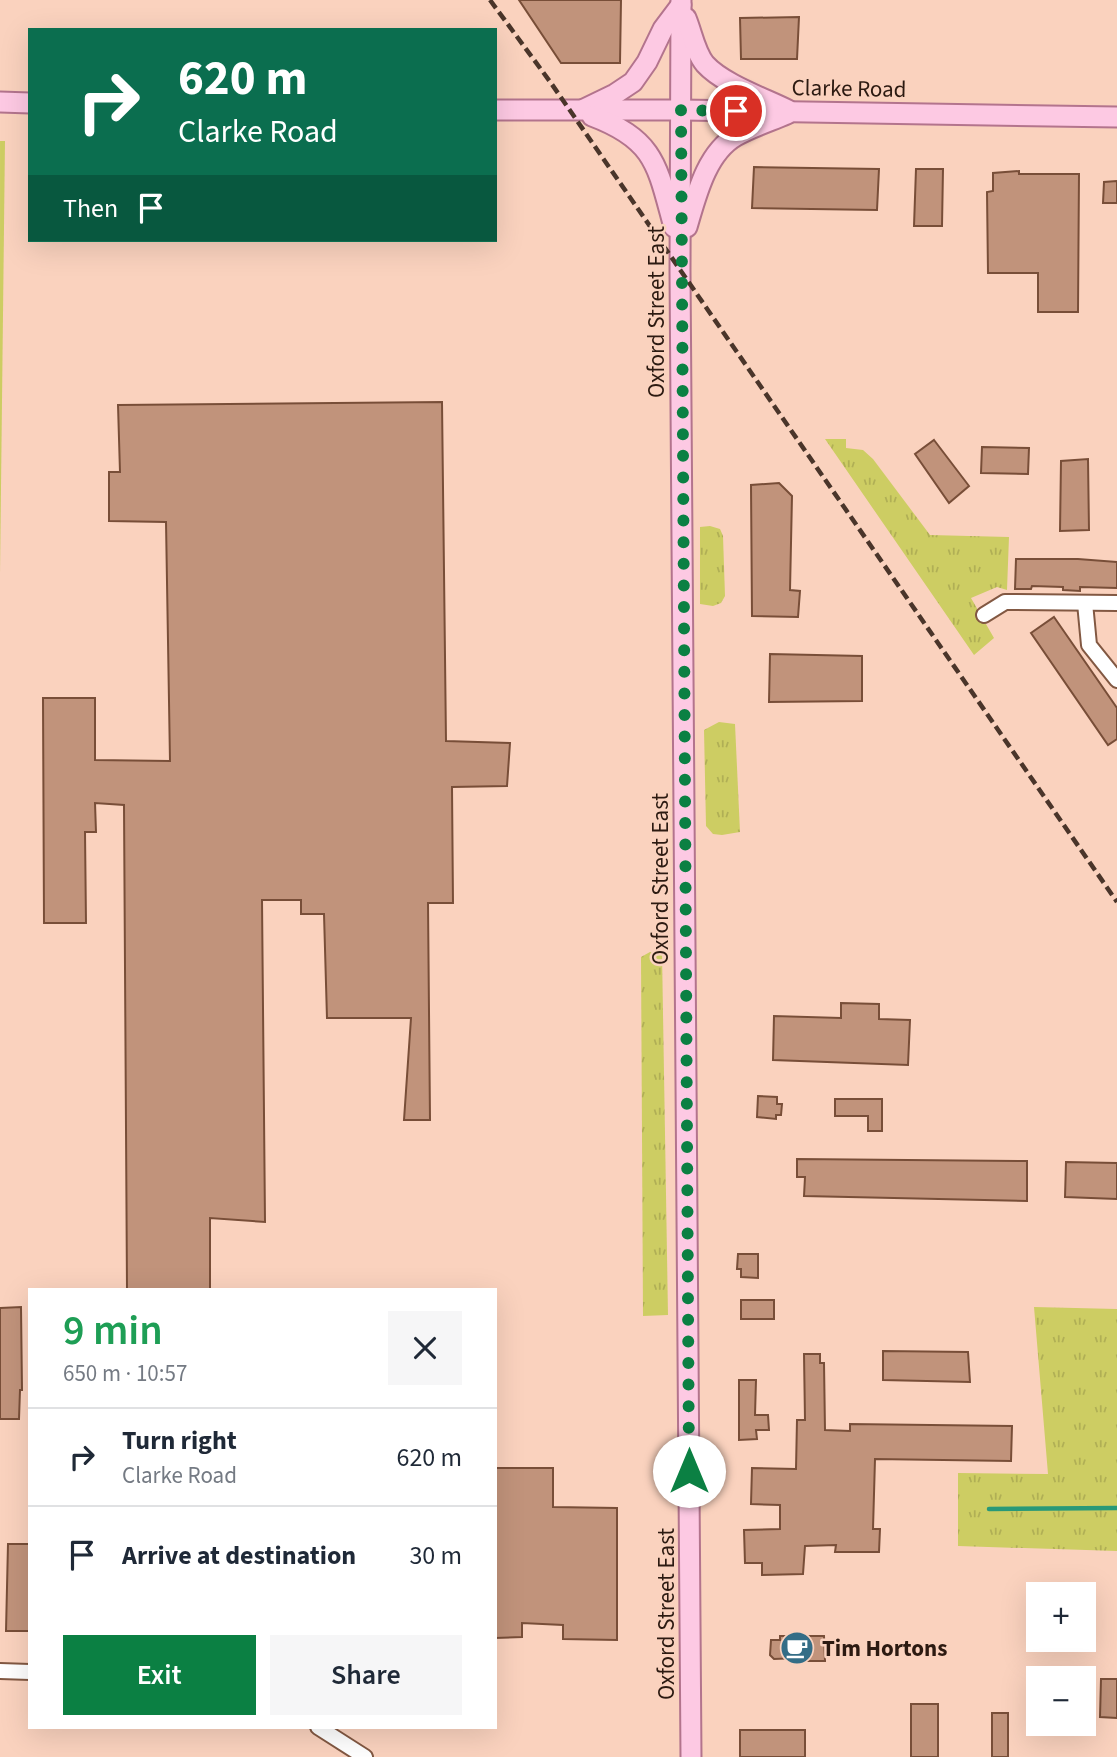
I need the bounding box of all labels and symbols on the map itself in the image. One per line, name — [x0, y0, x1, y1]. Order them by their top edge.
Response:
street label: Clarke Road — [791, 71, 907, 106]
pin — [706, 81, 766, 141]
street label: Oxford Street East — [640, 226, 673, 398]
street label: Oxford Street East — [644, 793, 677, 965]
position arrow — [652, 1434, 726, 1508]
street label: Oxford Street East — [650, 1528, 683, 1700]
cafe icon: Tim Hortons — [778, 1629, 816, 1667]
place label: Tim Hortons — [822, 1632, 947, 1665]

